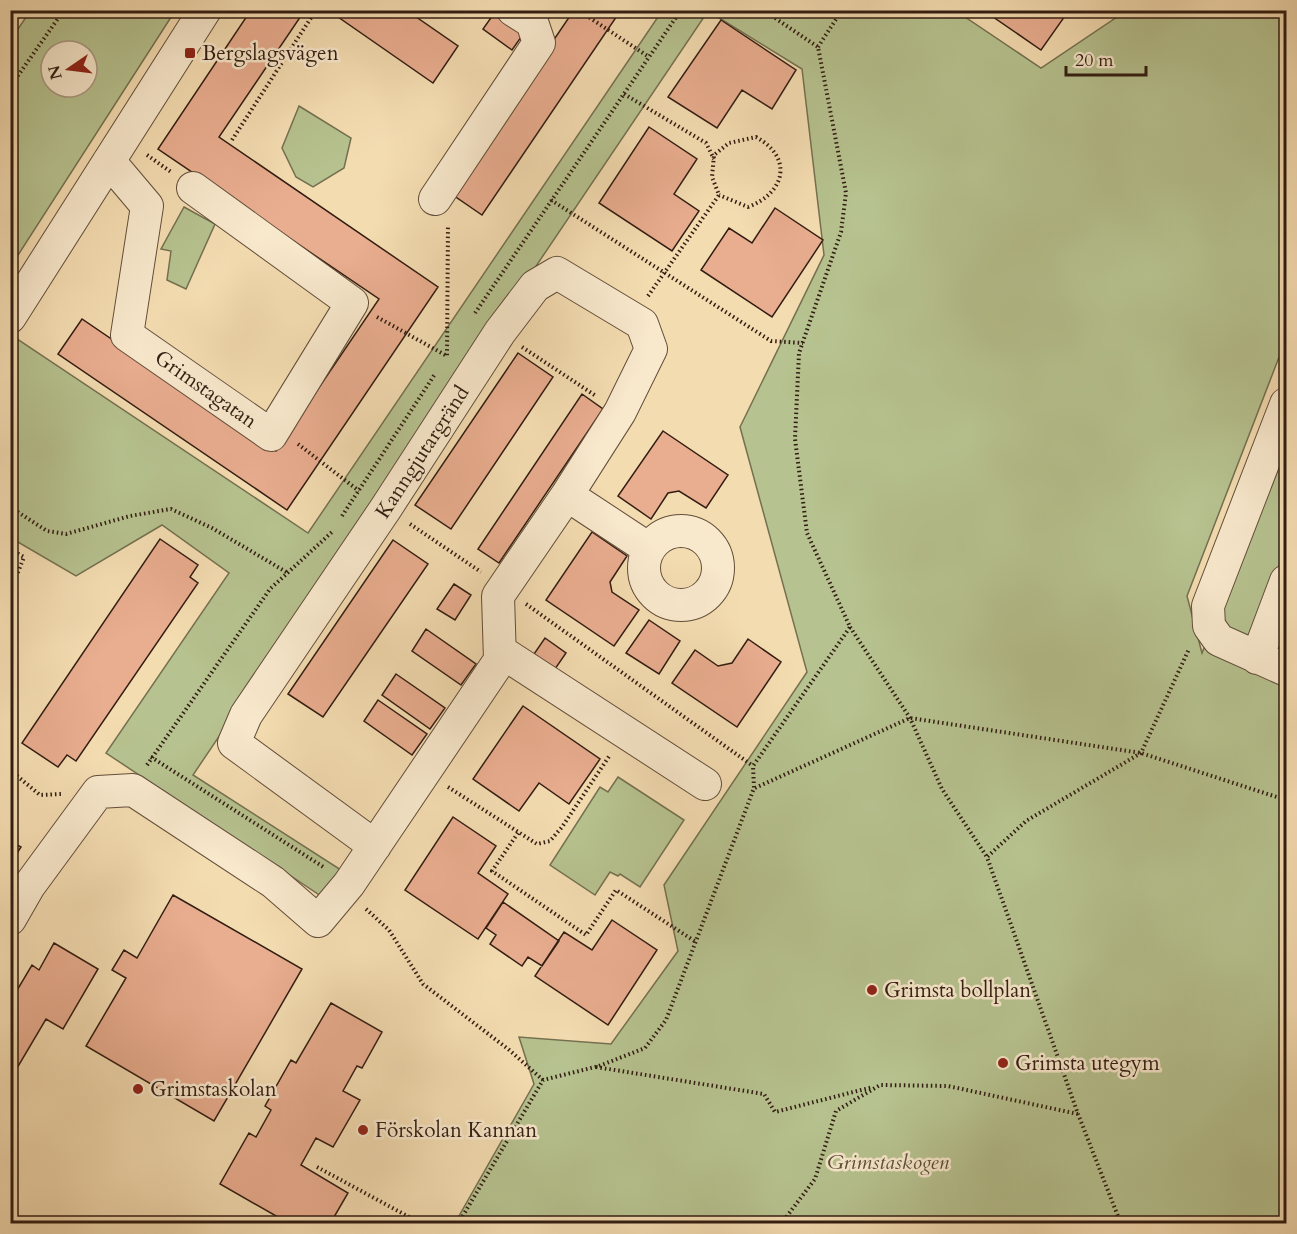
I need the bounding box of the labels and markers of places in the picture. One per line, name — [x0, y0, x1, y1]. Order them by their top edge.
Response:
place label: Bergslagsvägen — [202, 39, 339, 68]
marker: Bergslagsvägen — [183, 46, 197, 60]
place label: Grimsta bollplan — [884, 976, 1031, 1005]
marker: Grimsta bollplan — [865, 983, 879, 997]
place label: Grimsta utegym — [1015, 1049, 1160, 1078]
marker: Grimsta utegym — [996, 1056, 1010, 1070]
place label: Grimstaskolan — [150, 1075, 277, 1104]
marker: Grimstaskolan — [131, 1082, 145, 1096]
place label: Förskolan Kannan — [375, 1116, 537, 1145]
marker: Förskolan Kannan — [356, 1123, 370, 1137]

